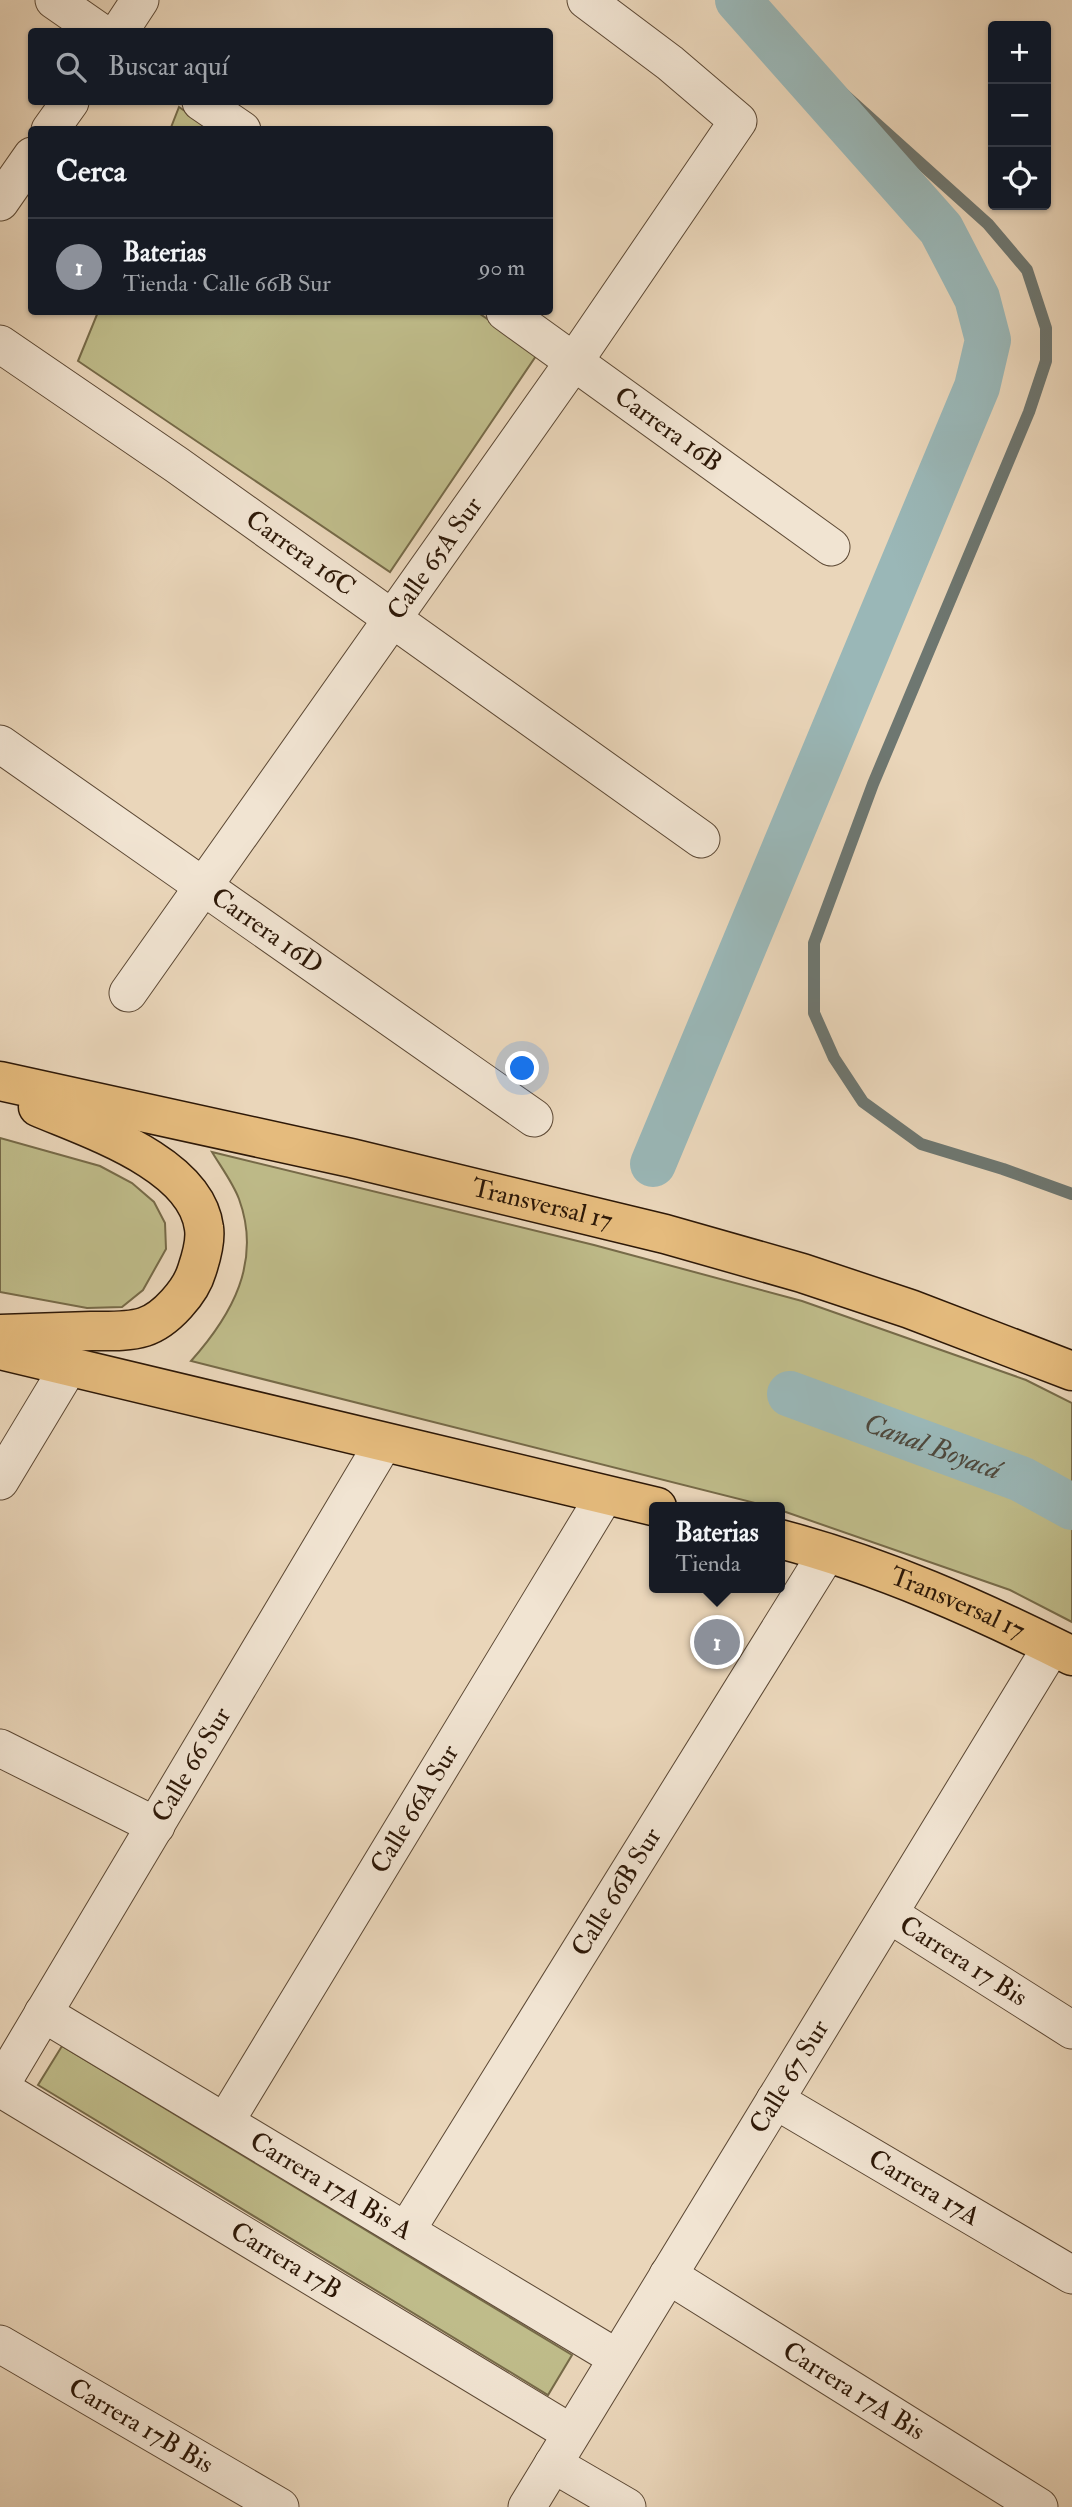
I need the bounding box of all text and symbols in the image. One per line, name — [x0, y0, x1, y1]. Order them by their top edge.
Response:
map controls — [988, 21, 1051, 210]
button: + — [988, 21, 1051, 84]
search box — [28, 28, 553, 105]
icon: search — [52, 48, 90, 86]
text: Buscar aquí — [108, 51, 228, 83]
button: − — [988, 84, 1051, 147]
button: locate — [988, 147, 1051, 210]
text: Cerca — [56, 153, 126, 190]
text: Baterias — [123, 237, 206, 269]
text: 1 — [75, 253, 83, 282]
text: 90 m — [479, 253, 525, 282]
text: Tienda · Calle 66B Sur — [123, 269, 331, 298]
street label: Carrera 16B — [608, 380, 728, 479]
street label: Calle 65A Sur — [380, 490, 489, 626]
street label: Carrera 16C — [239, 503, 361, 603]
street label: Carrera 16D — [205, 881, 329, 981]
your location — [505, 1051, 539, 1085]
street label: Transversal 17 — [469, 1172, 616, 1237]
water label: Canal Boyacá — [859, 1405, 1009, 1489]
popup — [649, 1502, 785, 1593]
text: Baterias — [675, 1517, 759, 1549]
text: Tienda — [675, 1549, 740, 1578]
street label: Transversal 17 — [886, 1560, 1030, 1647]
pin: 1 — [694, 1616, 740, 1668]
street label: Calle 66 Sur — [145, 1701, 238, 1828]
street label: Calle 66A Sur — [363, 1738, 466, 1879]
street label: Calle 66B Sur — [565, 1822, 669, 1962]
street label: Carrera 17 Bis — [893, 1909, 1033, 2014]
street label: Calle 67 Sur — [743, 2014, 836, 2139]
street label: Carrera 17A Bis A — [244, 2125, 418, 2247]
street label: Carrera 17A — [863, 2143, 986, 2233]
street label: Carrera 17B — [225, 2215, 347, 2306]
street label: Carrera 17A Bis — [777, 2335, 931, 2448]
street label: Carrera 17B Bis — [63, 2371, 219, 2481]

